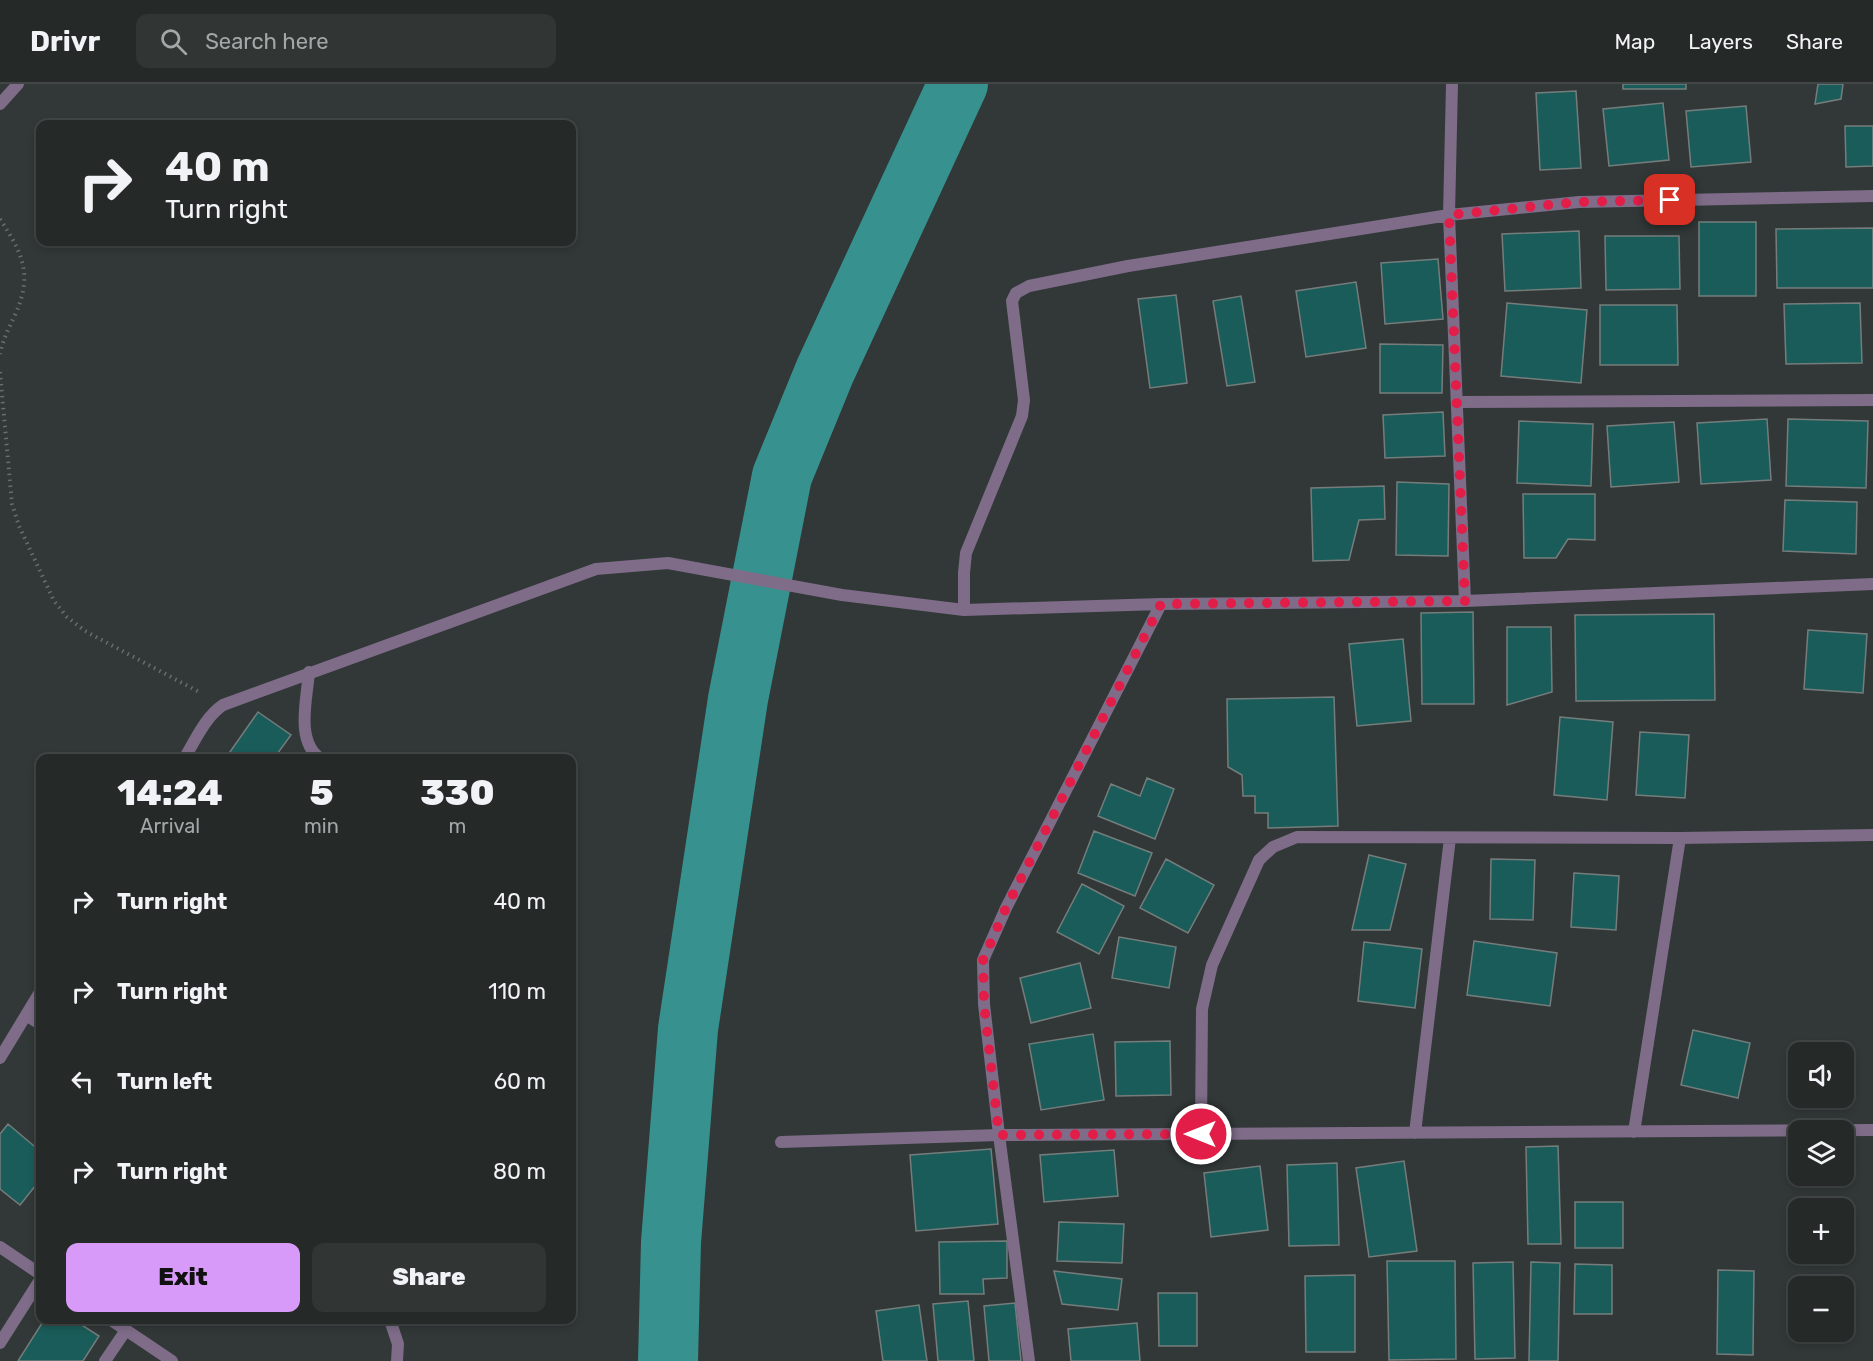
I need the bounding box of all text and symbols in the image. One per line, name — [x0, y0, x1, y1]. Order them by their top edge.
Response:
search box — [136, 14, 556, 68]
text: Drivr — [30, 25, 100, 58]
icon: search — [157, 25, 190, 58]
text: Search here — [205, 28, 329, 55]
text: Map — [1614, 29, 1655, 54]
text: Layers — [1688, 29, 1753, 54]
text: Share — [1786, 29, 1843, 54]
text: 40 m — [165, 142, 270, 192]
icon: right — [66, 144, 144, 222]
pin — [1644, 174, 1695, 225]
icon: arrive — [1653, 183, 1686, 216]
text: Turn right — [165, 193, 288, 225]
text: 14:24 — [117, 771, 223, 814]
text: 5 — [309, 771, 334, 814]
text: 330 — [420, 771, 495, 814]
text: Arrival — [140, 814, 200, 838]
text: min — [304, 814, 339, 838]
text: m — [449, 814, 466, 838]
icon: right — [66, 885, 99, 918]
text: Turn right — [117, 888, 227, 915]
text: 40 m — [493, 888, 546, 915]
icon: right — [66, 975, 99, 1008]
text: Turn right — [117, 978, 227, 1005]
text: 110 m — [488, 978, 546, 1005]
map controls — [1788, 1042, 1854, 1342]
button: sound — [1788, 1042, 1854, 1108]
icon: left — [66, 1065, 99, 1098]
text: Turn left — [117, 1068, 212, 1095]
text: 60 m — [494, 1068, 546, 1095]
position arrow — [1169, 1102, 1233, 1166]
button: layers — [1788, 1120, 1854, 1186]
icon: right — [66, 1155, 99, 1188]
text: Turn right — [117, 1158, 227, 1185]
text: 80 m — [493, 1158, 546, 1185]
button: + — [1788, 1198, 1854, 1264]
button: Exit — [66, 1243, 300, 1312]
button: Share — [312, 1243, 546, 1312]
button: − — [1788, 1276, 1854, 1342]

